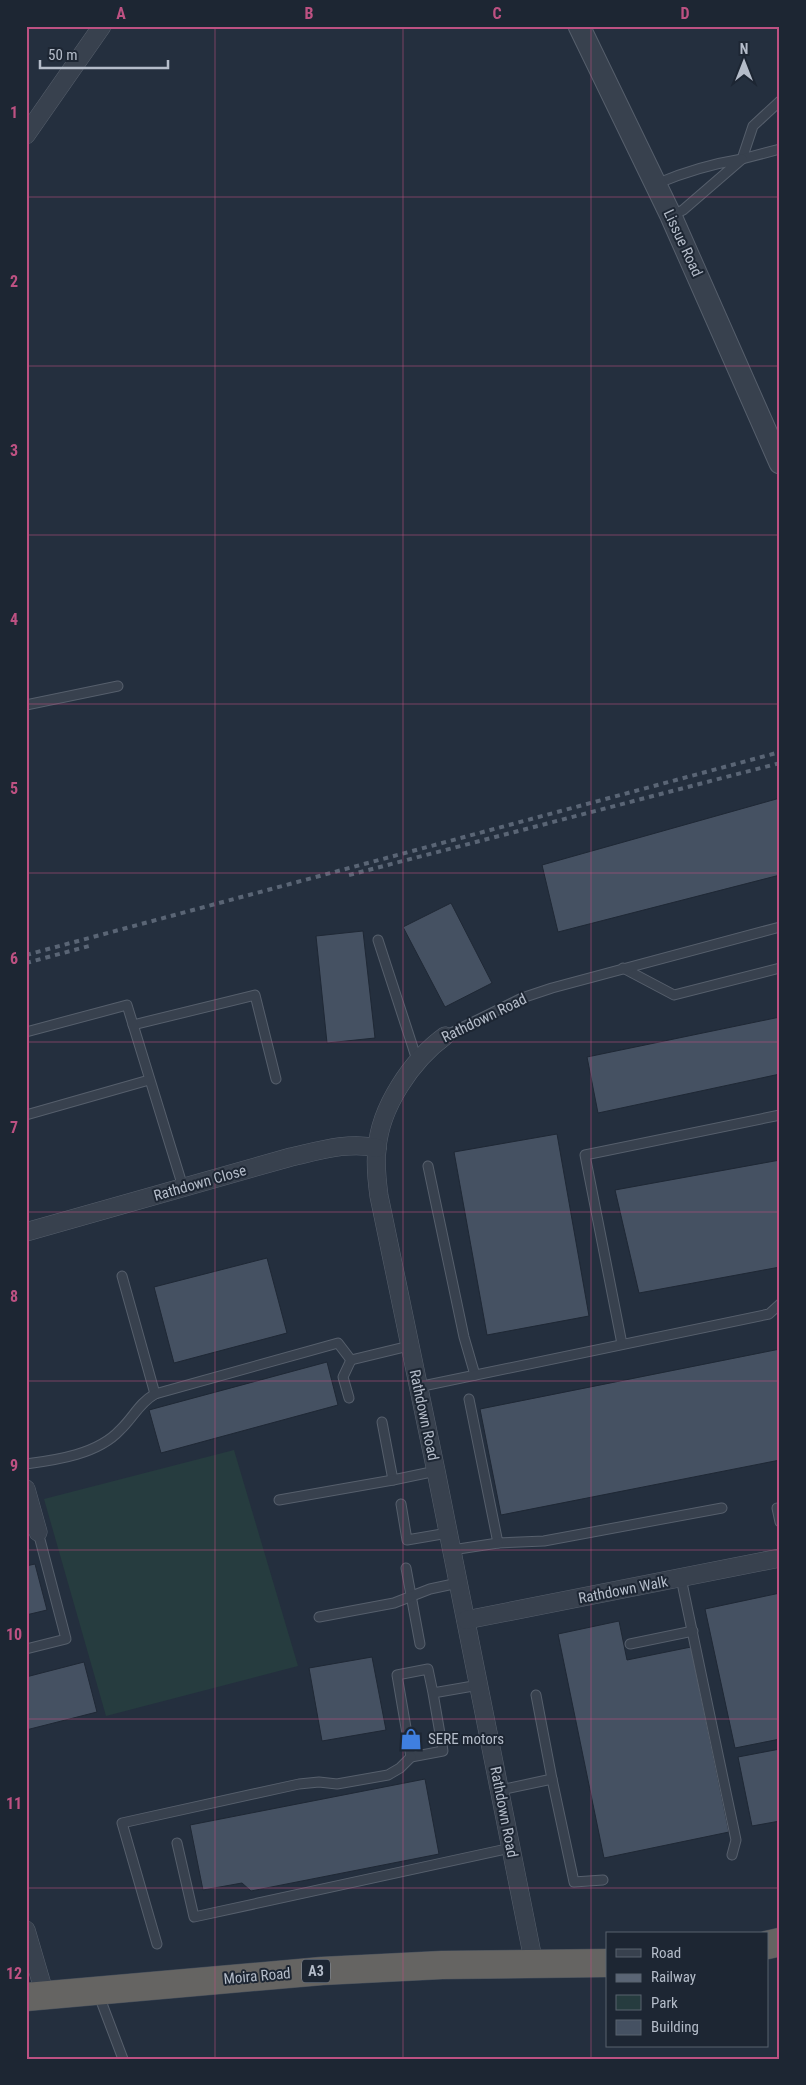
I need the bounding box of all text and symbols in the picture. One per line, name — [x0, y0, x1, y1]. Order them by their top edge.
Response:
text: A — [116, 4, 126, 23]
text: B — [305, 4, 314, 23]
text: C — [492, 4, 502, 23]
text: D — [680, 4, 690, 23]
scale bar — [40, 38, 168, 70]
north arrow — [718, 38, 768, 88]
text: N — [740, 41, 748, 57]
text: 50 m — [48, 46, 78, 64]
text: 1 — [10, 103, 18, 122]
street label: Lissue Road — [660, 207, 706, 279]
text: 2 — [10, 272, 18, 291]
text: 3 — [10, 441, 18, 460]
text: 4 — [10, 610, 18, 629]
text: 5 — [10, 779, 18, 798]
text: 6 — [10, 949, 18, 968]
street label: Rathdown Road — [439, 990, 529, 1046]
text: 7 — [10, 1118, 18, 1137]
street label: Rathdown Close — [152, 1161, 248, 1205]
text: 8 — [10, 1287, 18, 1306]
street label: Rathdown Road — [406, 1368, 442, 1462]
text: 9 — [10, 1456, 18, 1475]
street label: Rathdown Walk — [577, 1572, 670, 1608]
text: 10 — [6, 1625, 22, 1644]
shop icon: SERE motors — [398, 1726, 424, 1752]
place label: SERE motors — [428, 1730, 504, 1748]
street label: Rathdown Road — [486, 1765, 522, 1859]
text: 11 — [6, 1794, 22, 1813]
legend — [606, 1932, 768, 2048]
text: Road — [651, 1944, 681, 1962]
road number: A3 — [302, 1960, 330, 1982]
text: 12 — [6, 1964, 22, 1983]
street label: Moira Road — [223, 1964, 291, 1988]
text: Railway — [651, 1968, 696, 1986]
text: Park — [651, 1994, 678, 2012]
text: Building — [651, 2018, 699, 2036]

